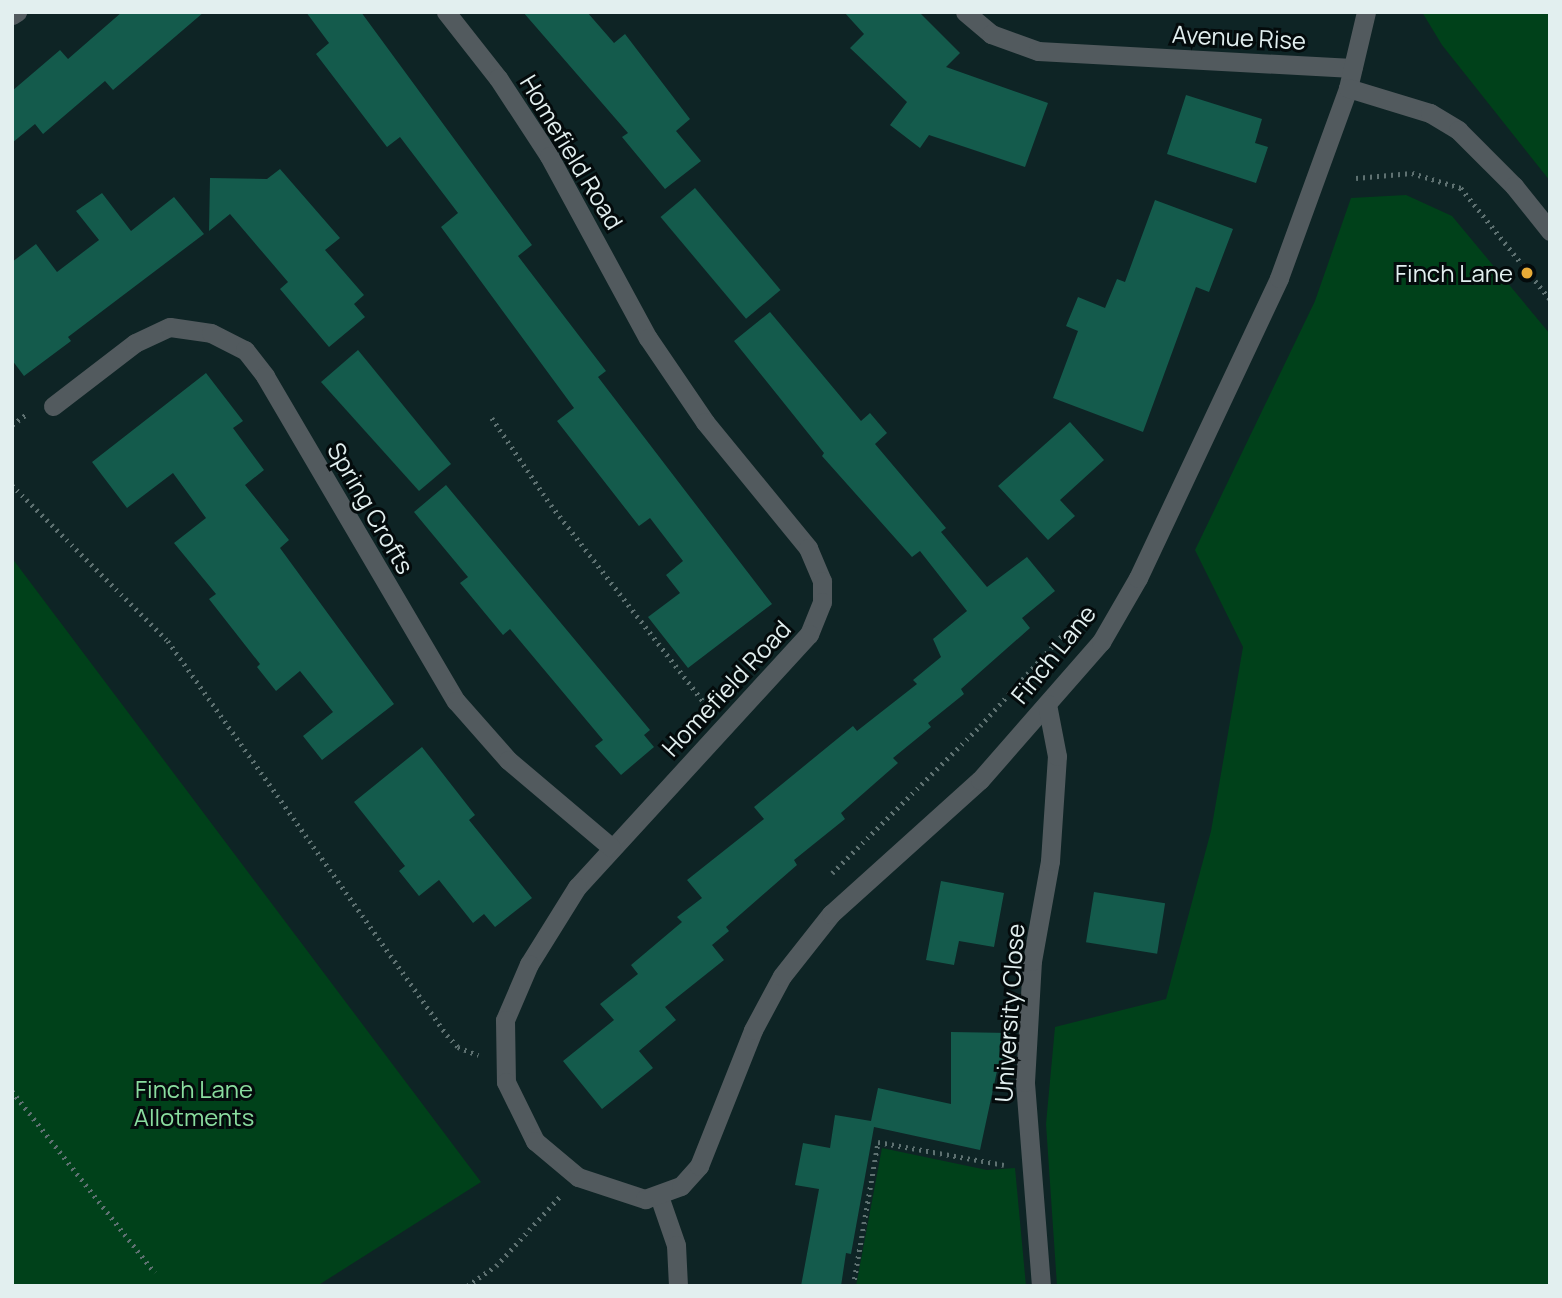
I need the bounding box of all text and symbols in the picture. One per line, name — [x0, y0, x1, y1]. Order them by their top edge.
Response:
street label: Avenue Rise — [1171, 19, 1307, 55]
street label: Homefield Road — [515, 70, 629, 234]
place label: Finch Lane — [1395, 259, 1513, 287]
marker: Finch Lane — [1519, 265, 1535, 281]
street label: Spring Crofts — [322, 437, 420, 579]
street label: Finch Lane — [1005, 599, 1101, 709]
street label: Homefield Road — [656, 614, 796, 762]
street label: University Close — [988, 923, 1030, 1103]
park label: Finch Lane Allotments — [134, 1075, 254, 1131]

